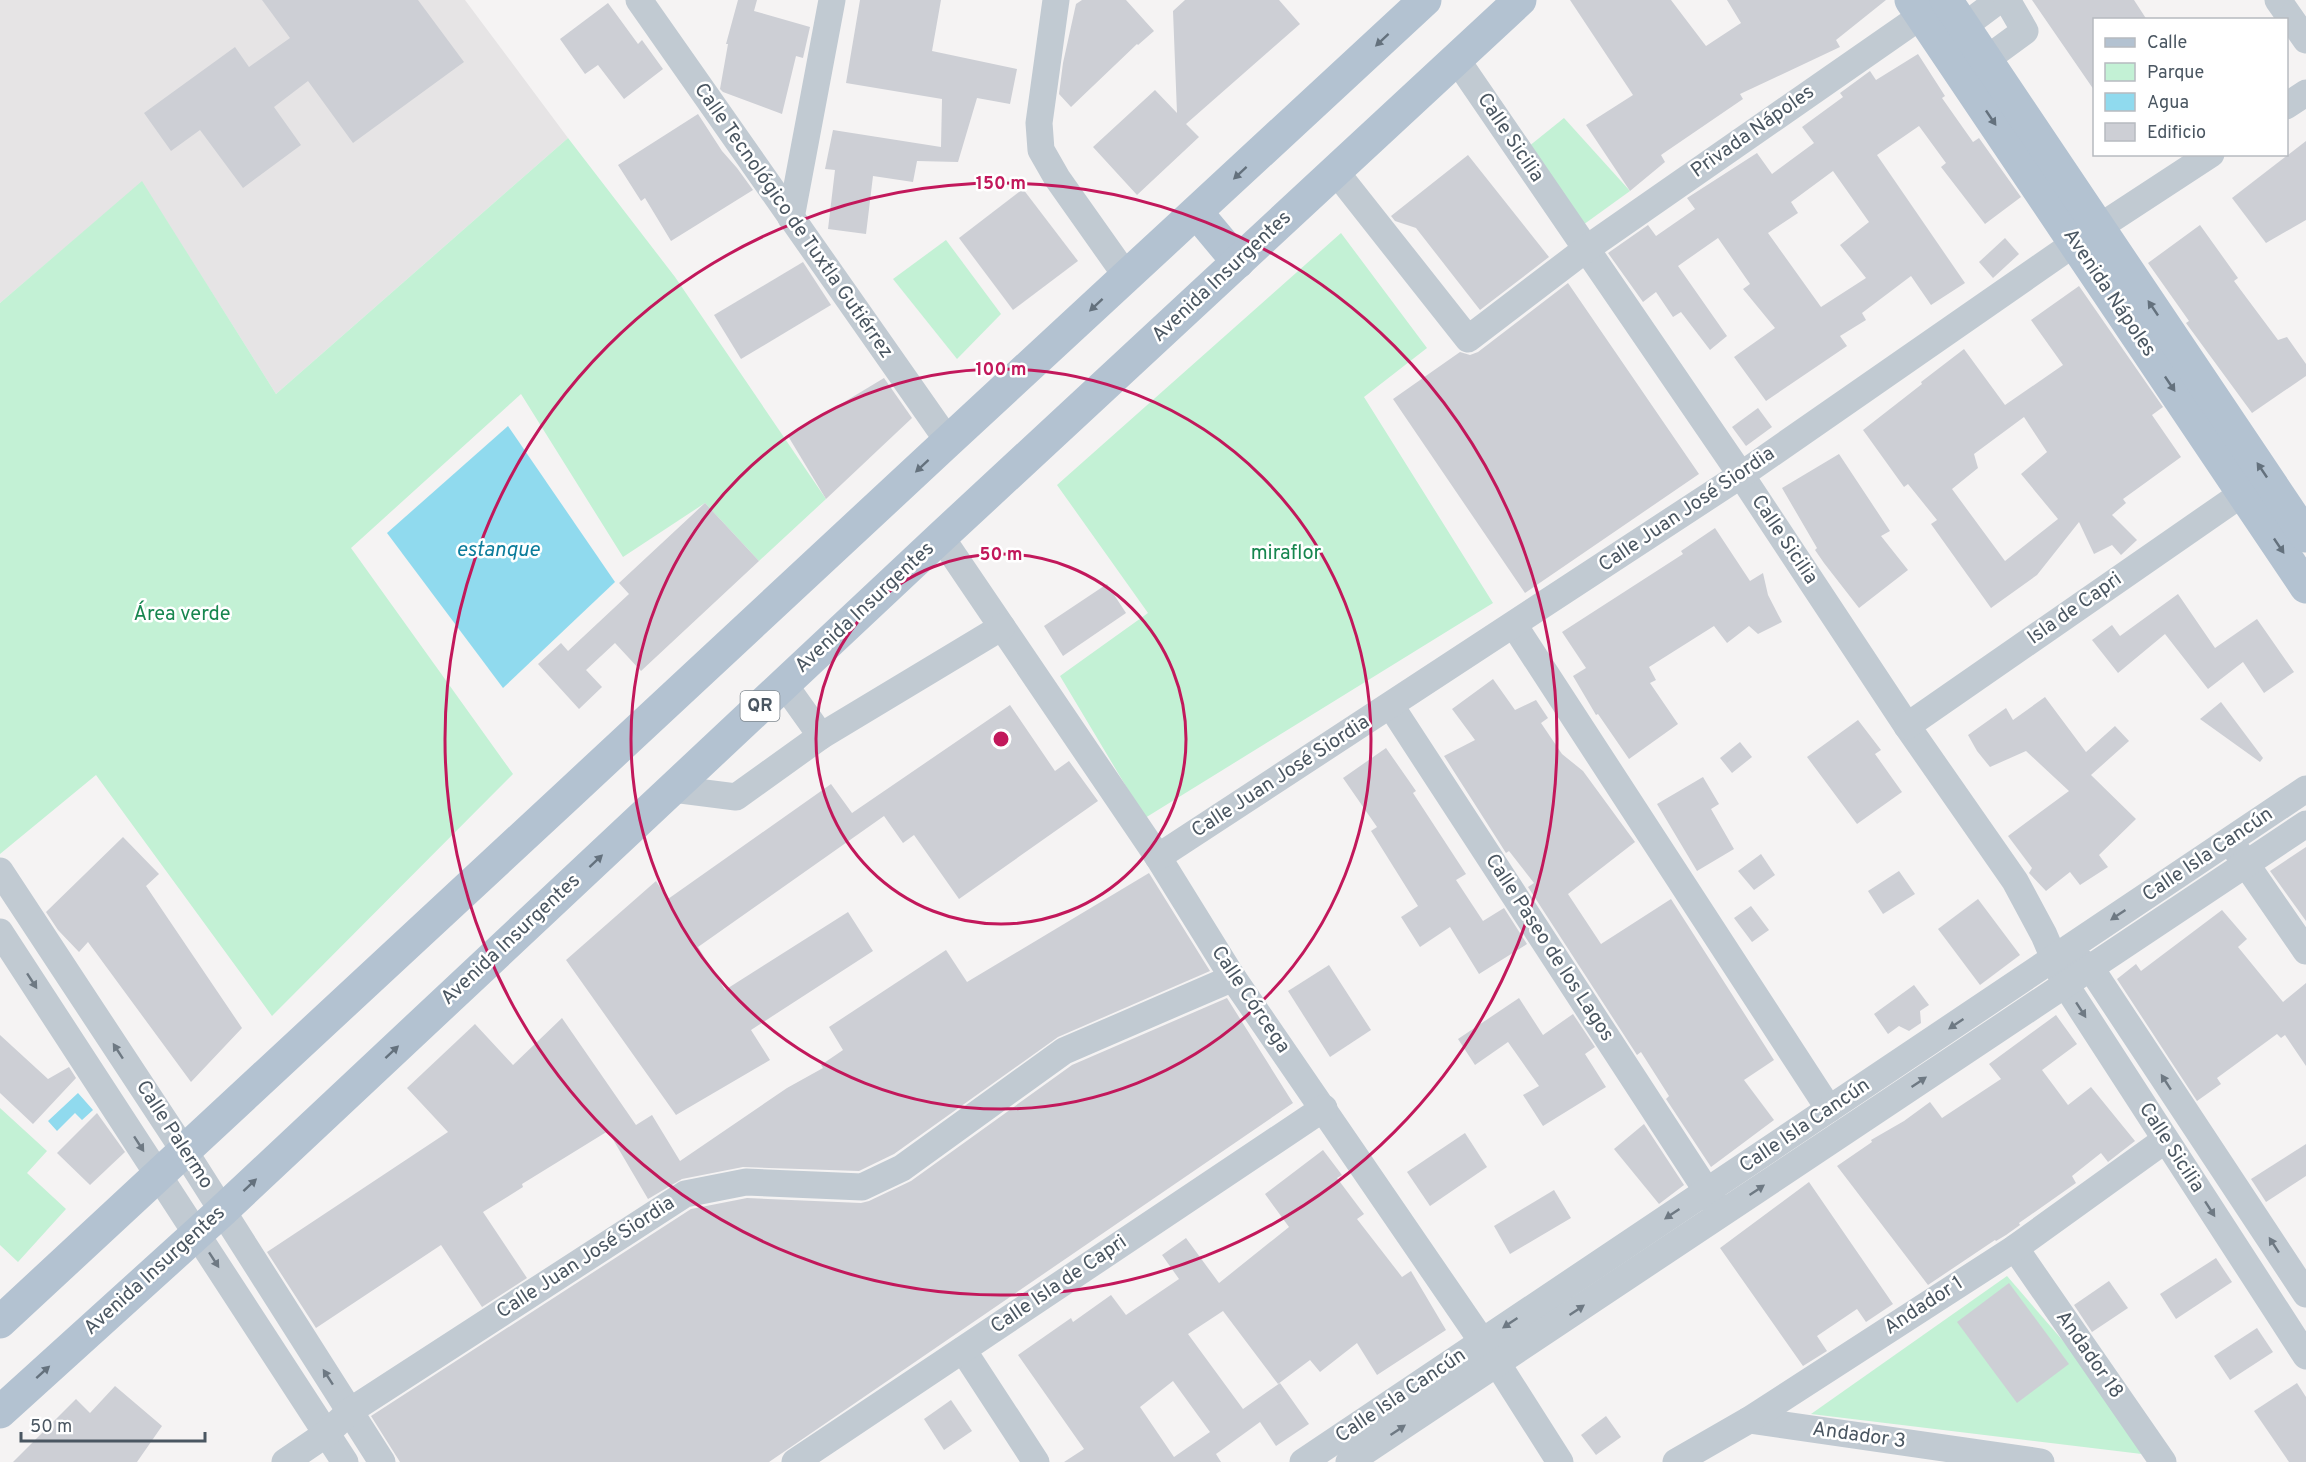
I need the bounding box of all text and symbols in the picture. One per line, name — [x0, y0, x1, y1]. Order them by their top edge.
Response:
legend — [2093, 18, 2288, 156]
text: Calle — [2147, 32, 2187, 55]
one-way arrow — [1375, 33, 1390, 46]
text: Parque — [2147, 62, 2204, 85]
street label: Calle Tecnológico de Tuxtla Gutiérrez — [688, 78, 898, 364]
street label: Privada Nápoles — [1686, 80, 1820, 184]
street label: Calle Sicilia — [1471, 88, 1549, 188]
text: Agua — [2147, 92, 2189, 115]
one-way arrow — [1985, 109, 1997, 125]
text: Edificio — [2147, 122, 2206, 145]
one-way arrow — [1233, 166, 1247, 180]
text: 150 m — [976, 173, 1026, 196]
street label: Avenida Insurgentes — [1147, 206, 1297, 348]
street label: Avenida Nápoles — [2057, 224, 2161, 362]
one-way arrow — [1089, 298, 1104, 311]
one-way arrow — [2147, 300, 2159, 316]
text: 100 m — [975, 359, 1027, 382]
one-way arrow — [2164, 376, 2175, 392]
street label: Calle Juan José Siordia — [1594, 441, 1780, 579]
one-way arrow — [914, 459, 929, 473]
one-way arrow — [2256, 462, 2268, 478]
street label: Calle Sicilia — [1745, 490, 1823, 590]
water label: estanque — [456, 537, 541, 564]
street label: Avenida Insurgentes — [790, 537, 940, 679]
one-way arrow — [2273, 538, 2284, 554]
park label: miraflor — [1251, 541, 1322, 567]
text: 50 m — [979, 544, 1023, 567]
street label: Isla de Capri — [2023, 567, 2127, 651]
park label: Área verde — [133, 600, 231, 628]
road number: QR — [740, 691, 780, 721]
street label: Calle Juan José Siordia — [1187, 710, 1375, 844]
centre of rings — [991, 729, 1011, 749]
street label: Calle Isla Cancún — [2138, 802, 2278, 908]
street label: Calle Paseo de los Lagos — [1479, 849, 1619, 1047]
one-way arrow — [588, 854, 603, 868]
street label: Avenida Insurgentes — [436, 869, 586, 1011]
one-way arrow — [2110, 909, 2126, 920]
street label: Calle Córcega — [1205, 941, 1295, 1059]
one-way arrow — [26, 972, 38, 988]
one-way arrow — [2076, 1002, 2087, 1018]
one-way arrow — [1948, 1018, 1964, 1029]
one-way arrow — [113, 1043, 124, 1059]
one-way arrow — [385, 1045, 400, 1059]
street label: Calle Isla Cancún — [1735, 1073, 1875, 1179]
one-way arrow — [2160, 1075, 2172, 1091]
street label: Calle Palermo — [129, 1076, 219, 1194]
one-way arrow — [1911, 1076, 1927, 1087]
street label: Calle Sicilia — [2132, 1098, 2210, 1198]
one-way arrow — [133, 1135, 145, 1151]
one-way arrow — [242, 1179, 257, 1192]
one-way arrow — [1749, 1185, 1765, 1196]
street label: Calle Juan José Siordia — [492, 1191, 680, 1325]
street label: Avenida Insurgentes — [79, 1201, 231, 1341]
one-way arrow — [2204, 1201, 2215, 1217]
one-way arrow — [1664, 1209, 1680, 1220]
street label: Calle Isla de Capri — [986, 1230, 1132, 1340]
one-way arrow — [2269, 1237, 2280, 1253]
one-way arrow — [209, 1252, 220, 1268]
street label: Andador 1 — [1879, 1271, 1969, 1341]
one-way arrow — [1569, 1304, 1585, 1315]
street label: Andador 18 — [2049, 1306, 2129, 1404]
one-way arrow — [1502, 1317, 1518, 1328]
street label: Calle Isla Cancún — [1331, 1343, 1471, 1449]
one-way arrow — [36, 1365, 51, 1379]
one-way arrow — [323, 1369, 334, 1385]
scale bar — [21, 1405, 206, 1443]
text: 50 m — [30, 1416, 72, 1439]
street label: Andador 3 — [1811, 1417, 1907, 1455]
one-way arrow — [1389, 1424, 1406, 1435]

